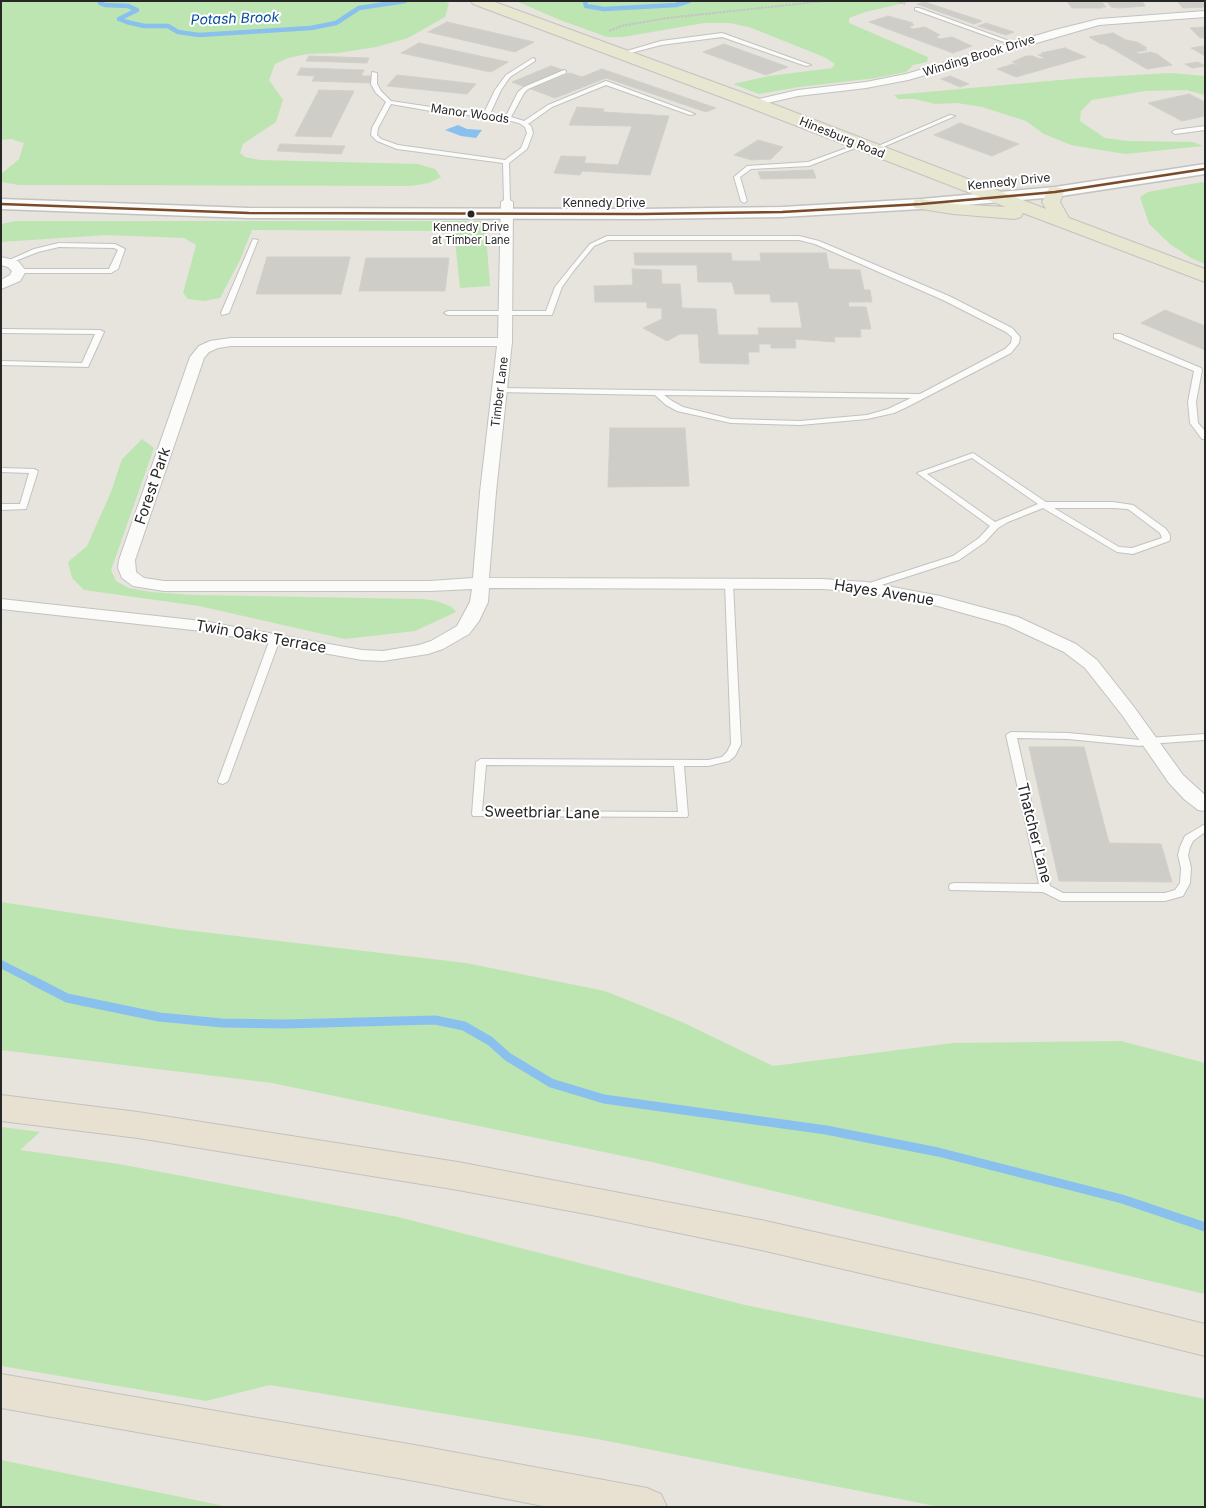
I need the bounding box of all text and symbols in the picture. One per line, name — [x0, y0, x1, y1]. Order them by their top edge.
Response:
water label: Potash Brook — [190, 9, 280, 29]
street label: Winding Brook Drive — [921, 32, 1037, 80]
street label: Manor Woods — [430, 101, 510, 127]
street label: Hinesburg Road — [797, 114, 887, 162]
street label: Kennedy Drive — [967, 170, 1051, 194]
street label: Kennedy Drive — [562, 196, 646, 210]
marker: Kennedy Drive at Timber Lane — [466, 209, 476, 219]
place label: Kennedy Drive at Timber Lane — [432, 221, 510, 247]
street label: Timber Lane — [489, 356, 511, 428]
street label: Forest Park — [131, 445, 175, 527]
street label: Hayes Avenue — [833, 576, 935, 610]
street label: Twin Oaks Terrace — [194, 617, 328, 657]
street label: Thatcher Lane — [1013, 781, 1055, 885]
street label: Sweetbriar Lane — [484, 803, 600, 823]

